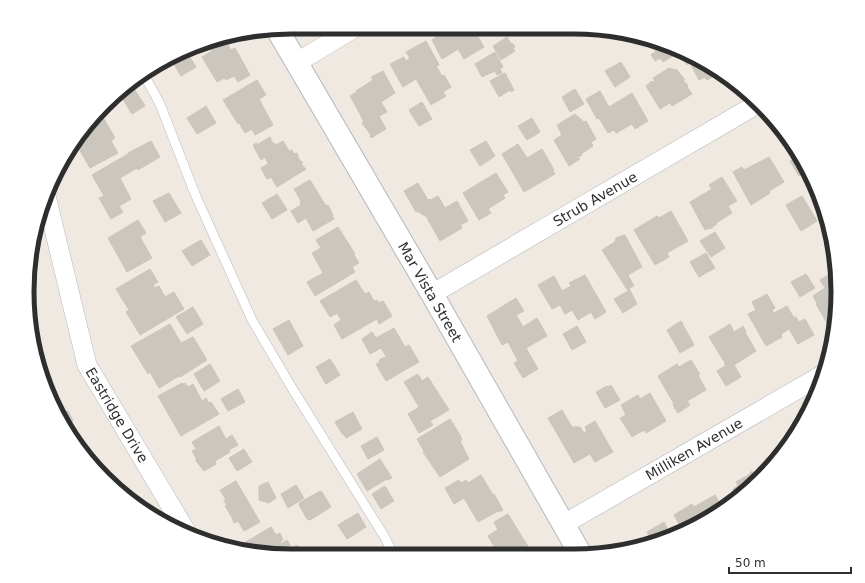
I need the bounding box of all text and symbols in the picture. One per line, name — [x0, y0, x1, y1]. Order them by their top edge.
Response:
street label: Strub Avenue — [550, 168, 640, 230]
street label: Mar Vista Street — [395, 239, 465, 345]
street label: Eastridge Drive — [82, 365, 152, 465]
street label: Milliken Avenue — [643, 415, 745, 483]
scale bar — [729, 549, 851, 575]
text: 50 m — [735, 556, 766, 570]

